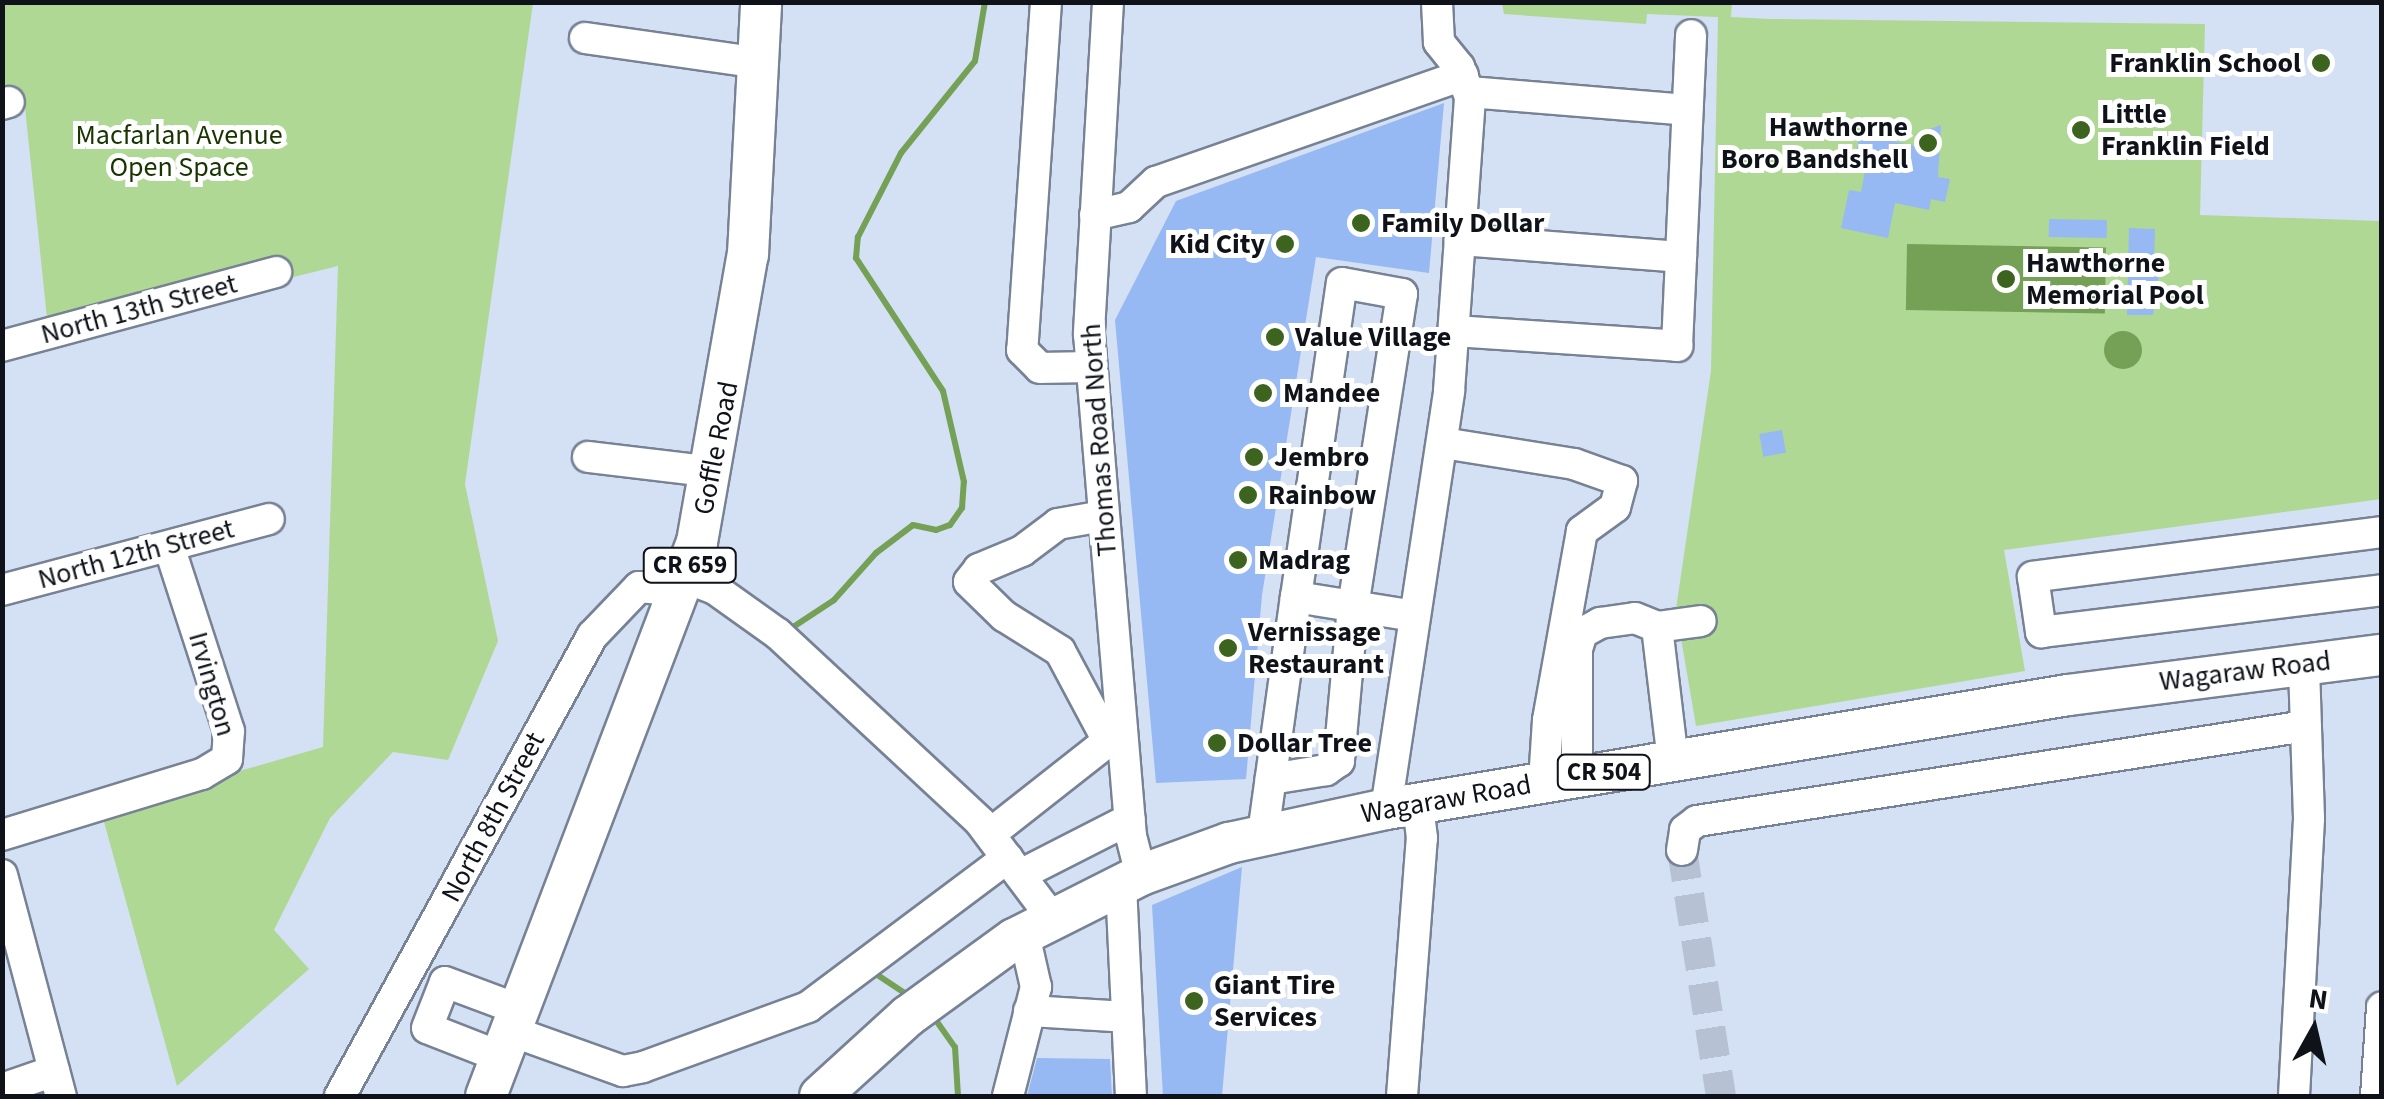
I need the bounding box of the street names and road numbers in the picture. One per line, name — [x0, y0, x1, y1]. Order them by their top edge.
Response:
street label: North 13th Street — [37, 267, 241, 351]
street label: Thomas Road North — [1074, 322, 1124, 558]
street label: Goffle Road — [687, 378, 745, 518]
street label: North 12th Street — [34, 512, 238, 596]
road number: CR 659 — [642, 545, 738, 585]
street label: Irvington — [181, 628, 243, 740]
street label: Wagaraw Road — [2157, 644, 2333, 698]
street label: North 8th Street — [434, 726, 552, 908]
road number: CR 504 — [1556, 752, 1652, 792]
street label: Wagaraw Road — [1358, 767, 1534, 831]

